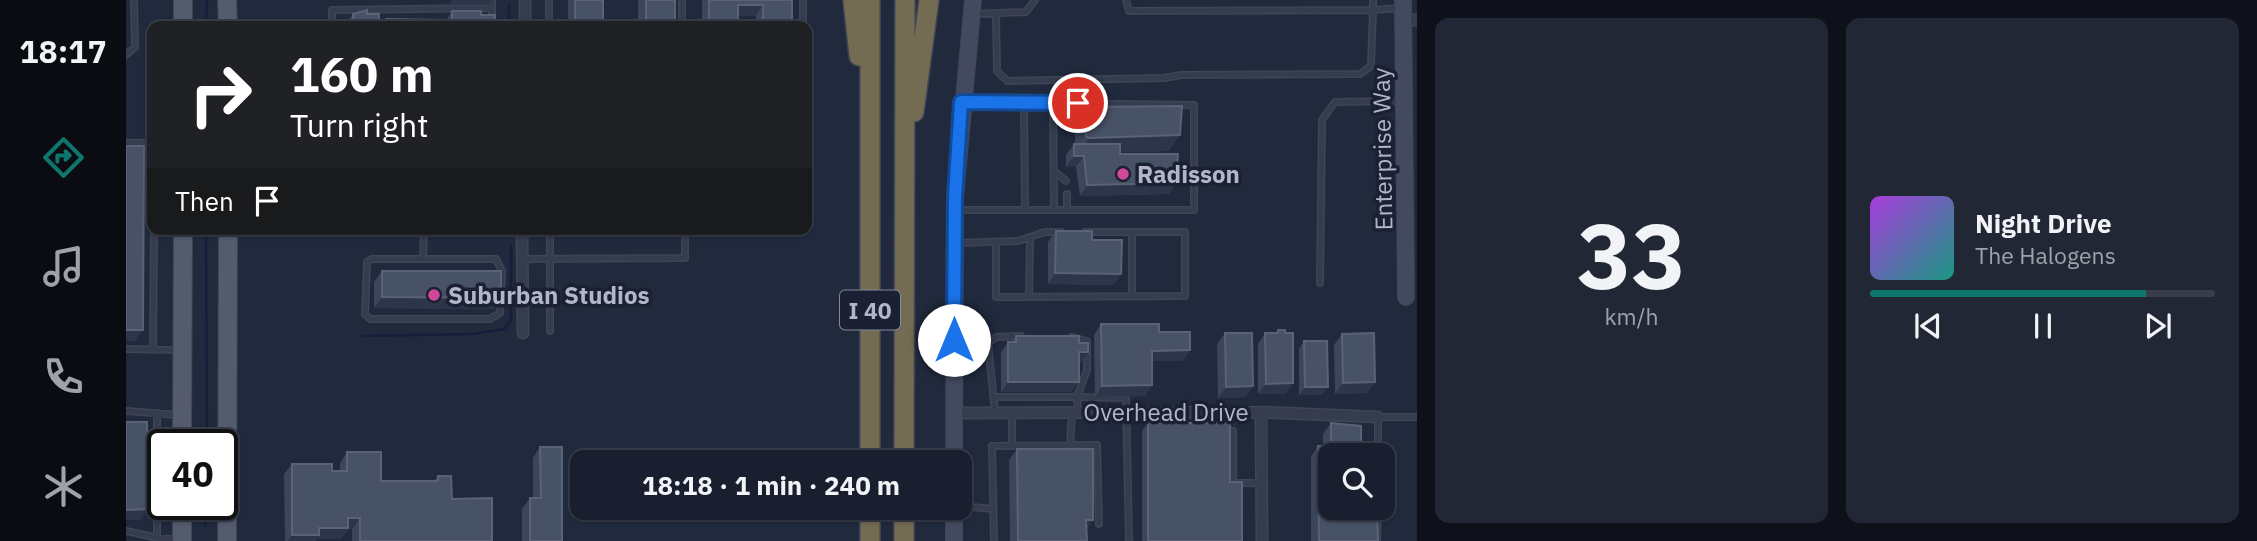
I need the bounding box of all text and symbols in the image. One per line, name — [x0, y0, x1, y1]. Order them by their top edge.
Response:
text: 18:17 — [19, 30, 107, 72]
text: 160 m — [290, 42, 434, 105]
icon: right — [175, 49, 266, 140]
street label: Enterprise Way — [1365, 67, 1399, 231]
pin — [1048, 73, 1108, 133]
icon: arrive — [1059, 84, 1097, 122]
text: Turn right — [290, 104, 428, 146]
icon: directions — [39, 133, 88, 182]
place label: Radisson — [1137, 158, 1240, 190]
marker: Radisson — [1115, 166, 1131, 182]
icon: arrive — [248, 182, 286, 220]
text: Then — [175, 184, 234, 218]
text: 33 — [1577, 196, 1686, 314]
text: Night Drive — [1975, 206, 2112, 240]
text: The Halogens — [1975, 240, 2116, 270]
icon: music — [39, 242, 88, 291]
place label: Suburban Studios — [448, 279, 650, 311]
marker: Suburban Studios — [426, 287, 442, 303]
road number: I 40 — [840, 290, 900, 330]
text: km/h — [1604, 301, 1659, 331]
position arrow — [917, 303, 991, 377]
icon: previous — [1909, 307, 1947, 345]
icon: pause — [2024, 307, 2062, 345]
icon: next — [2139, 307, 2177, 345]
icon: phone — [39, 352, 88, 401]
street label: Overhead Drive — [1083, 396, 1249, 428]
speed limit sign: 40 — [147, 429, 238, 520]
map controls — [1318, 443, 1395, 520]
button: search — [1318, 443, 1395, 520]
icon: climate — [39, 462, 88, 511]
text: 18:18 · 1 min · 240 m — [642, 468, 900, 502]

